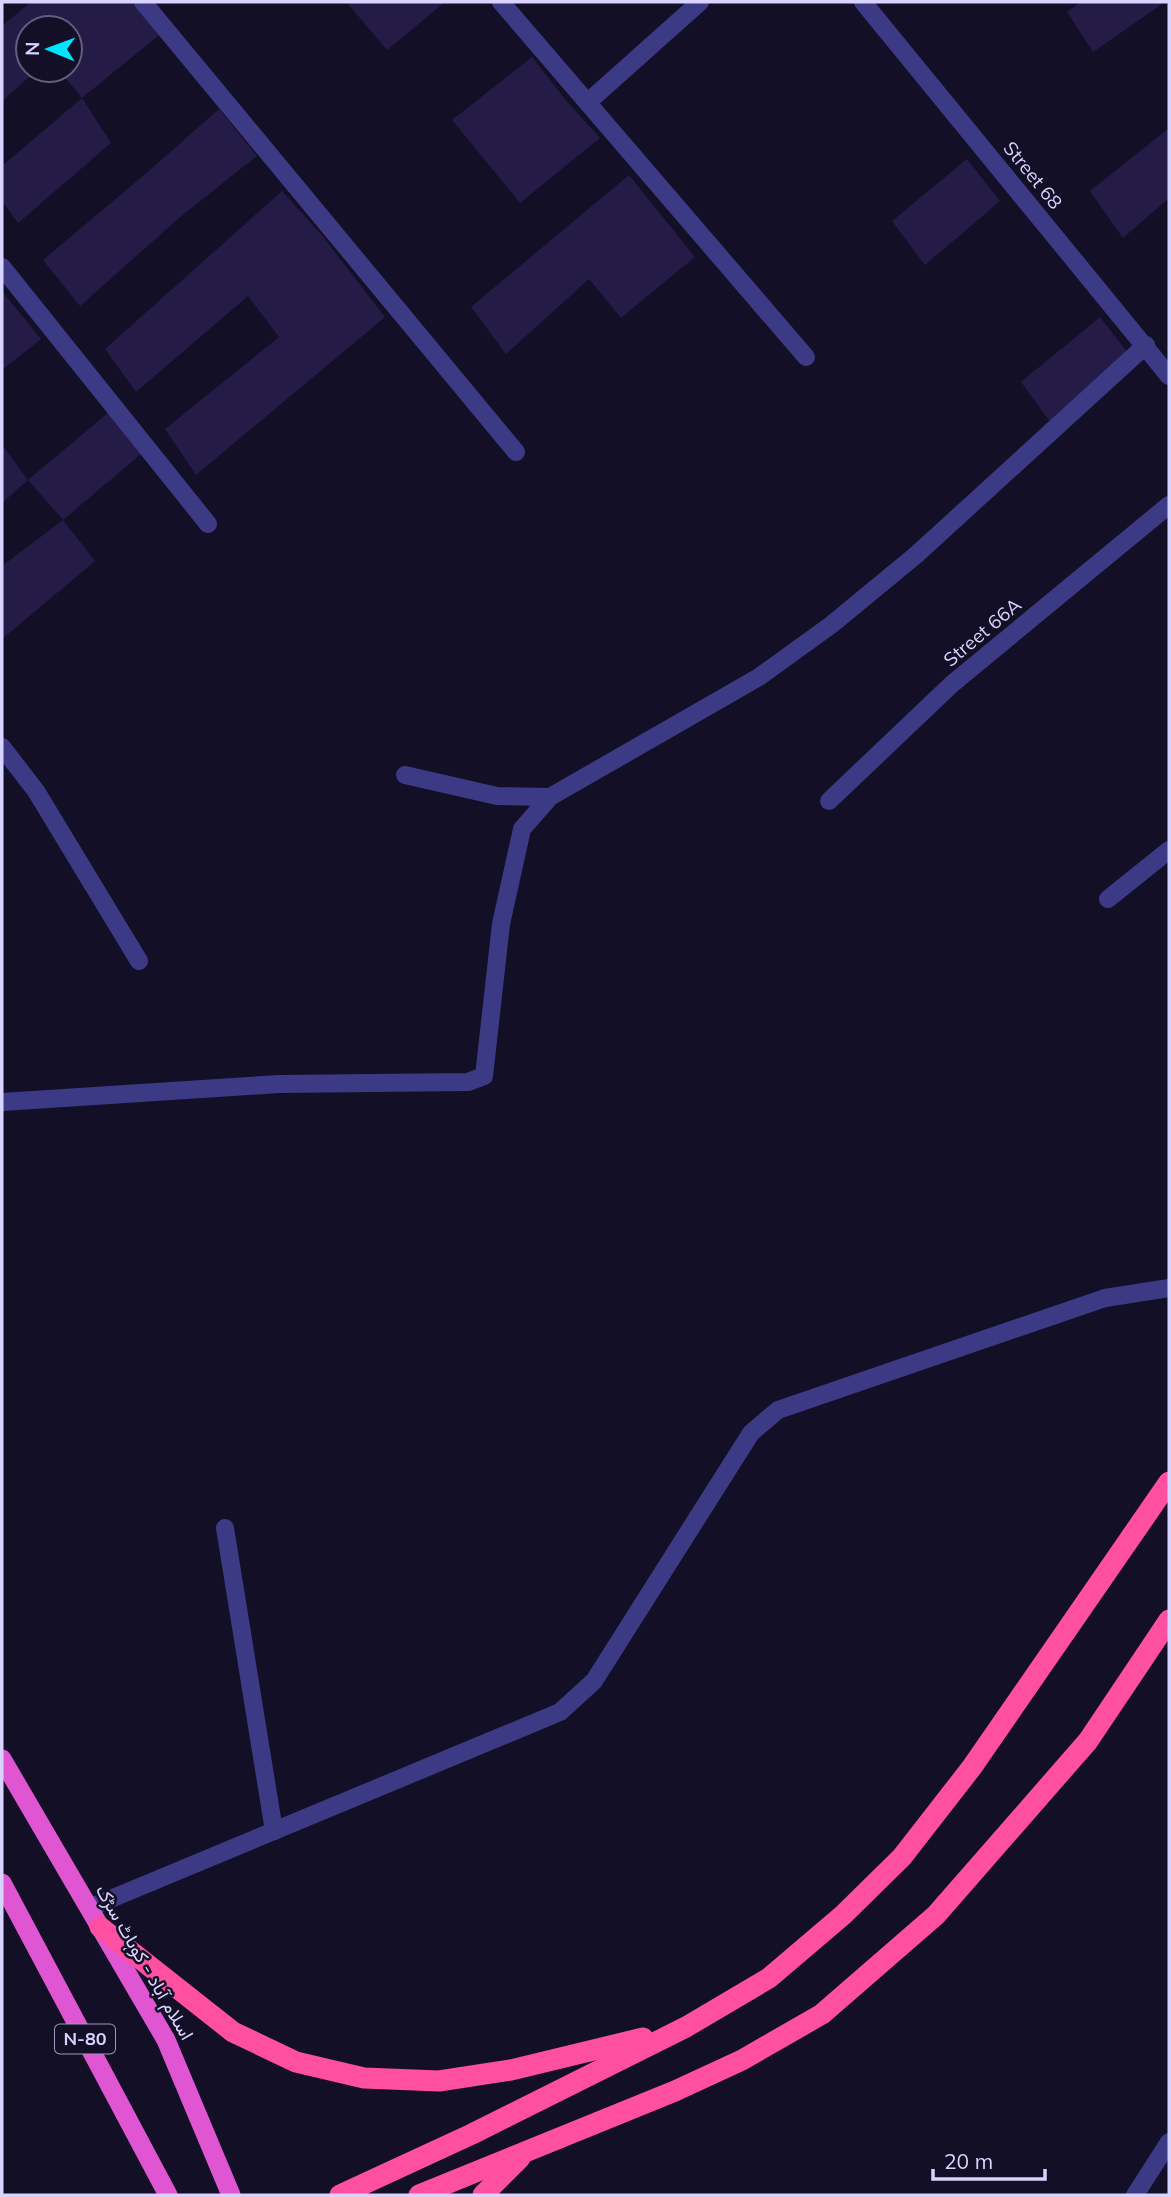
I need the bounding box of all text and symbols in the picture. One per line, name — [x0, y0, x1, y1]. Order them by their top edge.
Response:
north arrow — [14, 14, 84, 84]
text: N — [20, 41, 44, 56]
street label: Street 68 — [998, 136, 1068, 214]
street label: Street 66A — [938, 592, 1026, 671]
street label: اسلام آباد - کوہاٹ سڑک — [90, 1880, 199, 2045]
road number: N-80 — [55, 2024, 115, 2054]
scale bar — [933, 2138, 1045, 2182]
text: 20 m — [944, 2148, 993, 2174]

